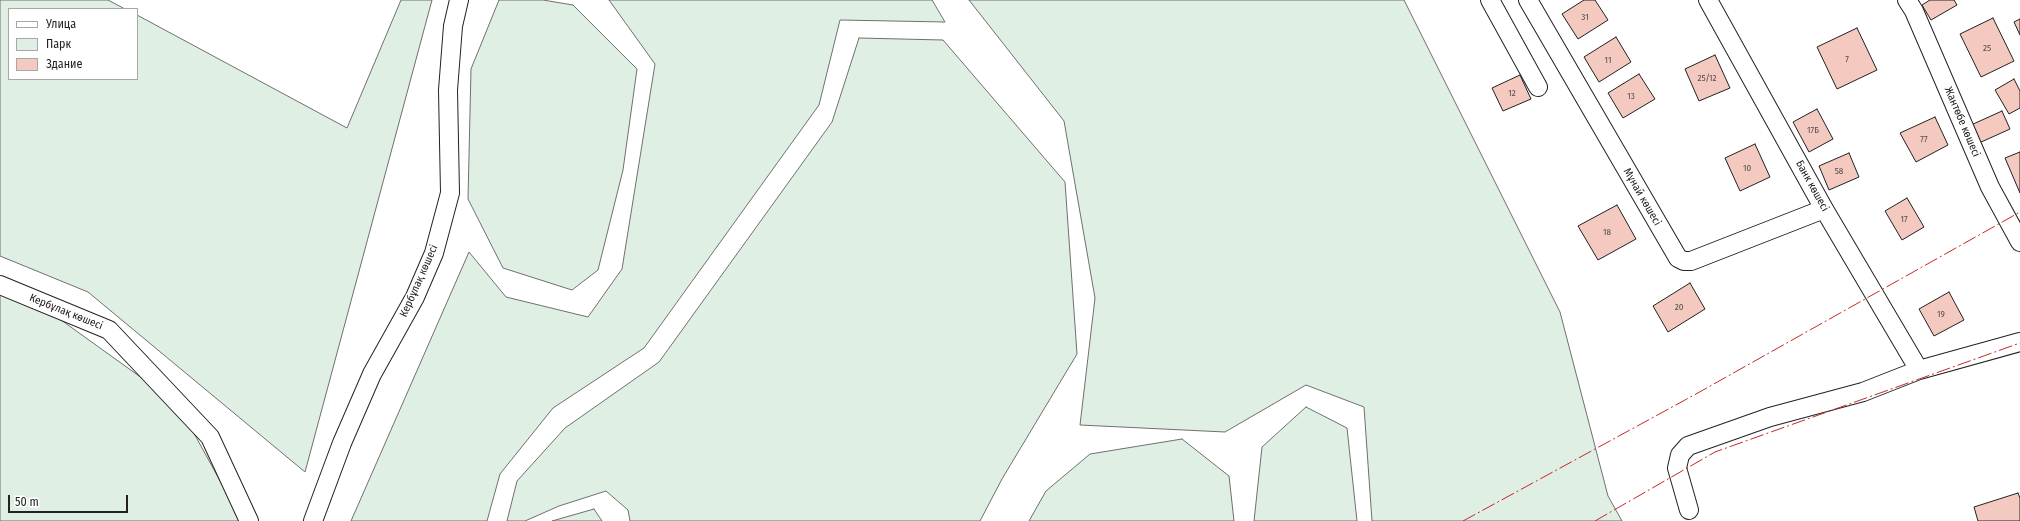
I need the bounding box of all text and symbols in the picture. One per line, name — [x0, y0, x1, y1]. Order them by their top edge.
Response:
legend — [8, 8, 138, 80]
house number: 31 — [1581, 12, 1589, 22]
text: Улица — [46, 17, 76, 31]
text: Парк — [46, 37, 71, 51]
house number: 25 — [1983, 43, 1991, 53]
house number: 7 — [1845, 54, 1849, 64]
house number: 11 — [1605, 55, 1611, 65]
text: Здание — [46, 57, 82, 71]
house number: 25/12 — [1697, 73, 1717, 83]
street label: Жантөбе көшесі — [1941, 85, 1983, 159]
house number: 12 — [1508, 88, 1516, 98]
house number: 13 — [1627, 91, 1635, 101]
house number: 17Б — [1807, 125, 1819, 135]
house number: 77 — [1920, 134, 1928, 144]
street label: Банк көшесі — [1793, 158, 1831, 214]
house number: 10 — [1743, 163, 1751, 173]
street label: Мұнай көшесі — [1620, 166, 1664, 228]
house number: 58 — [1835, 166, 1843, 176]
house number: 17 — [1900, 214, 1908, 224]
house number: 18 — [1603, 227, 1611, 237]
street label: Кербұлақ көшесі — [397, 243, 441, 319]
street label: Кербұлақ көшесі — [27, 291, 105, 333]
house number: 20 — [1675, 302, 1683, 312]
house number: 19 — [1937, 309, 1945, 319]
scale bar — [10, 487, 130, 513]
text: 50 m — [15, 495, 39, 509]

